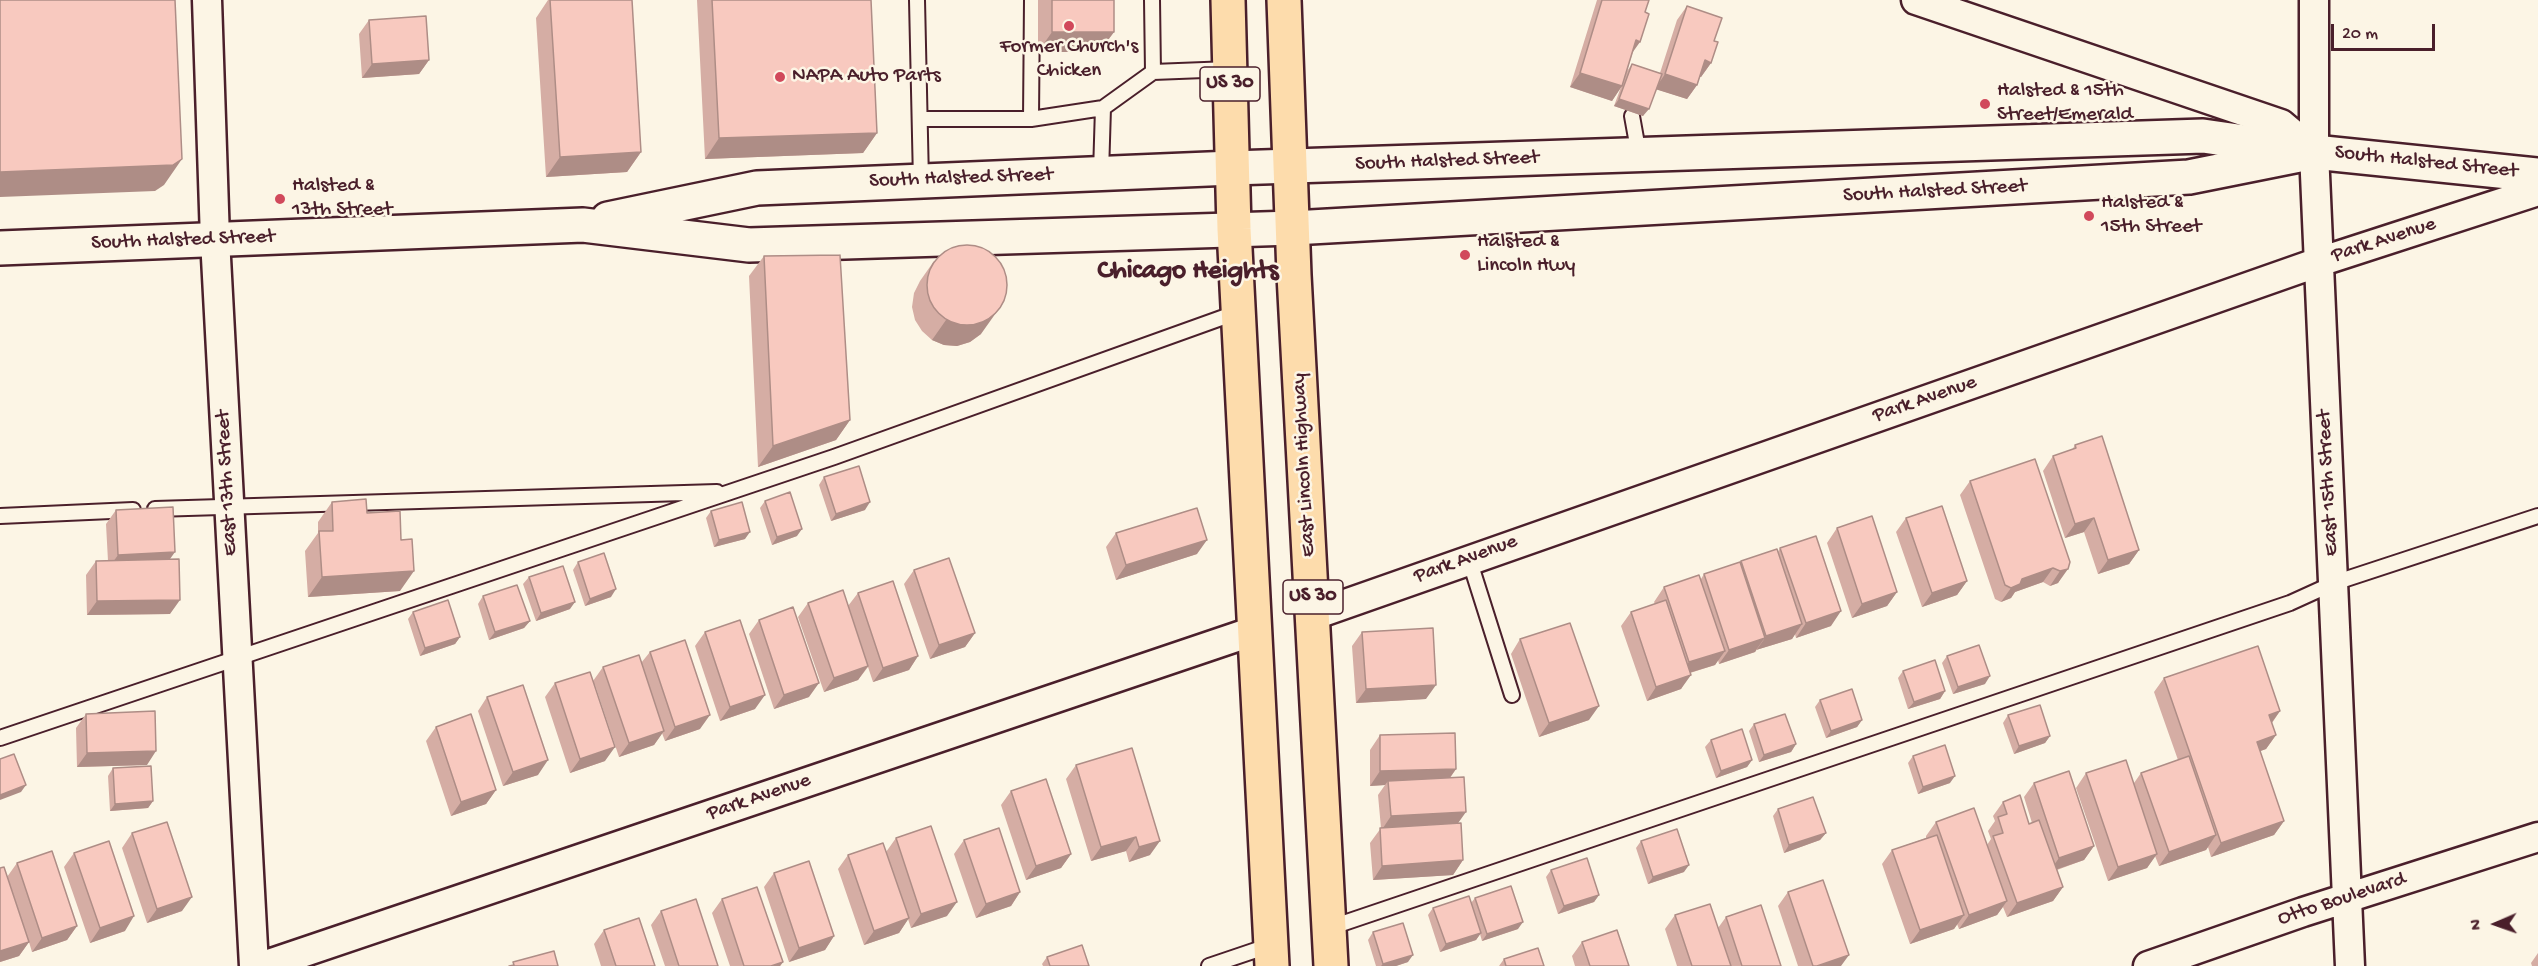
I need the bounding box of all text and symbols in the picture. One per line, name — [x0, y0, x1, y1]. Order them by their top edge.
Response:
scale bar — [2334, 12, 2438, 50]
marker: Former Church's Chicken — [1062, 19, 1076, 33]
text: 20 m — [2342, 24, 2378, 45]
place label: Former Church's Chicken — [1000, 35, 1138, 85]
place label: NAPA Auto Parts — [792, 64, 941, 90]
road number: US 30 — [1200, 67, 1260, 101]
marker: NAPA Auto Parts — [773, 70, 787, 84]
place label: Halsted & 15th Street/Emerald — [1997, 79, 2133, 129]
marker: Halsted & 15th Street/Emerald — [1978, 97, 1992, 111]
street label: South Halsted Street — [2333, 141, 2519, 185]
street label: South Halsted Street — [1355, 146, 1539, 178]
street label: South Halsted Street — [869, 163, 1053, 195]
place label: Halsted & 13th Street — [292, 174, 392, 224]
street label: South Halsted Street — [1842, 175, 2028, 209]
place label: Halsted & 15th Street — [2101, 191, 2201, 241]
marker: Halsted & 13th Street — [273, 192, 287, 206]
marker: Halsted & 15th Street — [2082, 209, 2096, 223]
street label: Park Avenue — [2329, 212, 2439, 270]
street label: South Halsted Street — [91, 225, 275, 257]
place label: Halsted & Lincoln Hwy — [1477, 230, 1575, 280]
marker: Halsted & Lincoln Hwy — [1458, 248, 1472, 262]
district label: Chicago Heights — [1098, 257, 1278, 289]
street label: Park Avenue — [1870, 370, 1980, 430]
street label: East Lincoln Highway — [1288, 373, 1322, 557]
street label: East 13th Street — [212, 409, 244, 557]
street label: East 15th Street — [2313, 409, 2345, 557]
street label: Park Avenue — [1411, 530, 1521, 590]
road number: US 30 — [1283, 580, 1343, 614]
street label: Park Avenue — [704, 768, 814, 828]
street label: Otto Boulevard — [2275, 867, 2409, 933]
north arrow — [2466, 894, 2526, 954]
text: N — [2468, 919, 2487, 930]

